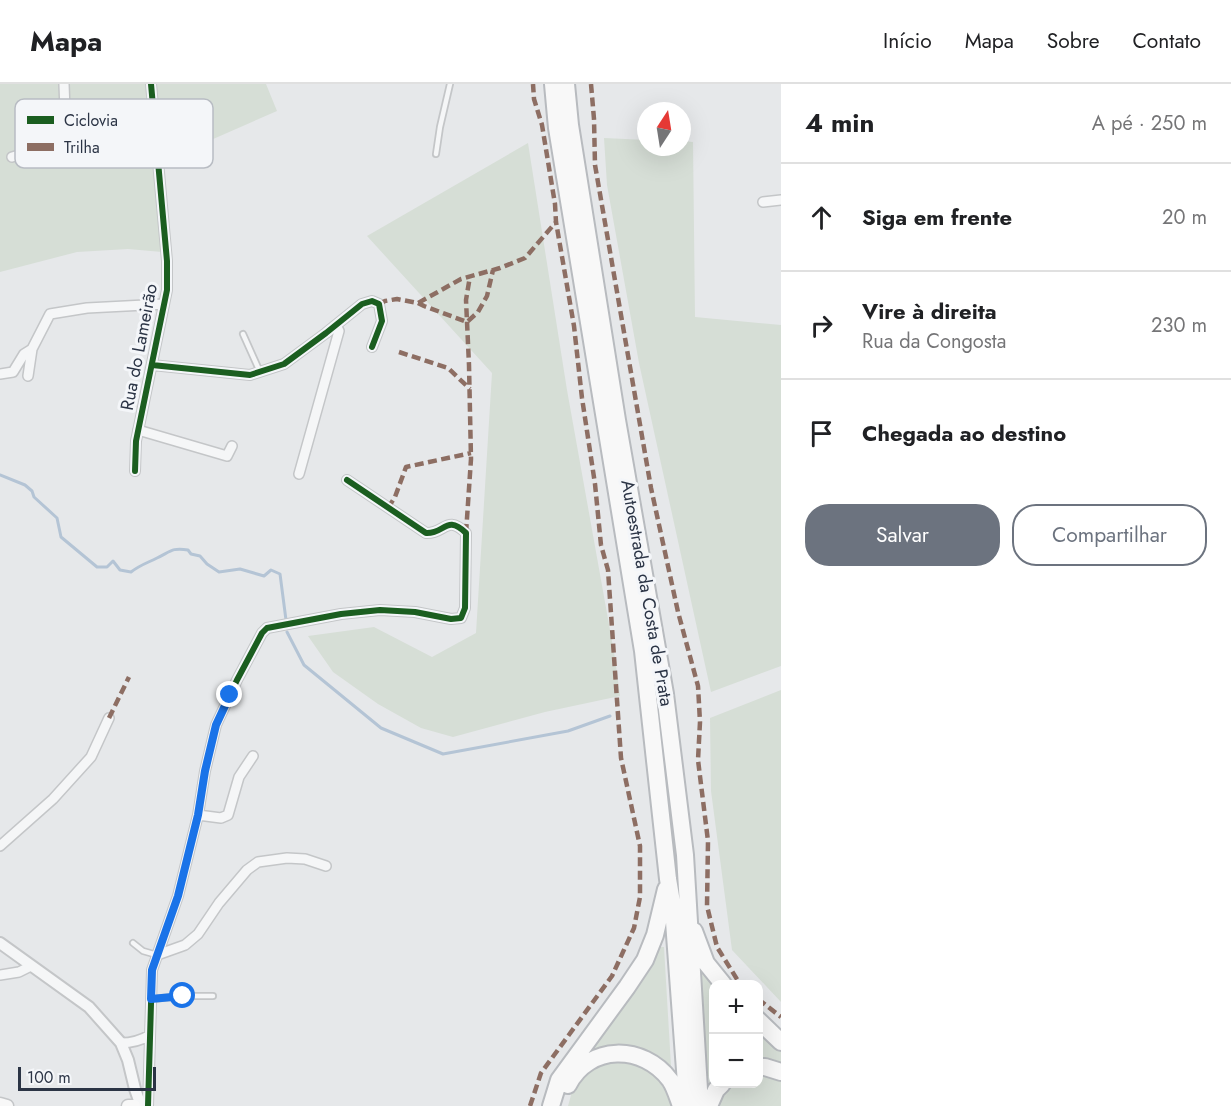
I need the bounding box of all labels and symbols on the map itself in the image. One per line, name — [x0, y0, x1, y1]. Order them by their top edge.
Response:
legend — [15, 99, 213, 168]
north arrow — [637, 102, 691, 156]
text: Ciclovia — [64, 109, 118, 132]
text: Trilha — [64, 136, 100, 159]
street label: Rua do Lameirão — [114, 281, 164, 413]
street label: Autoestrada da Costa de Prata — [614, 478, 680, 708]
route end — [216, 681, 242, 707]
route start — [169, 982, 195, 1008]
scale bar — [18, 1064, 156, 1092]

